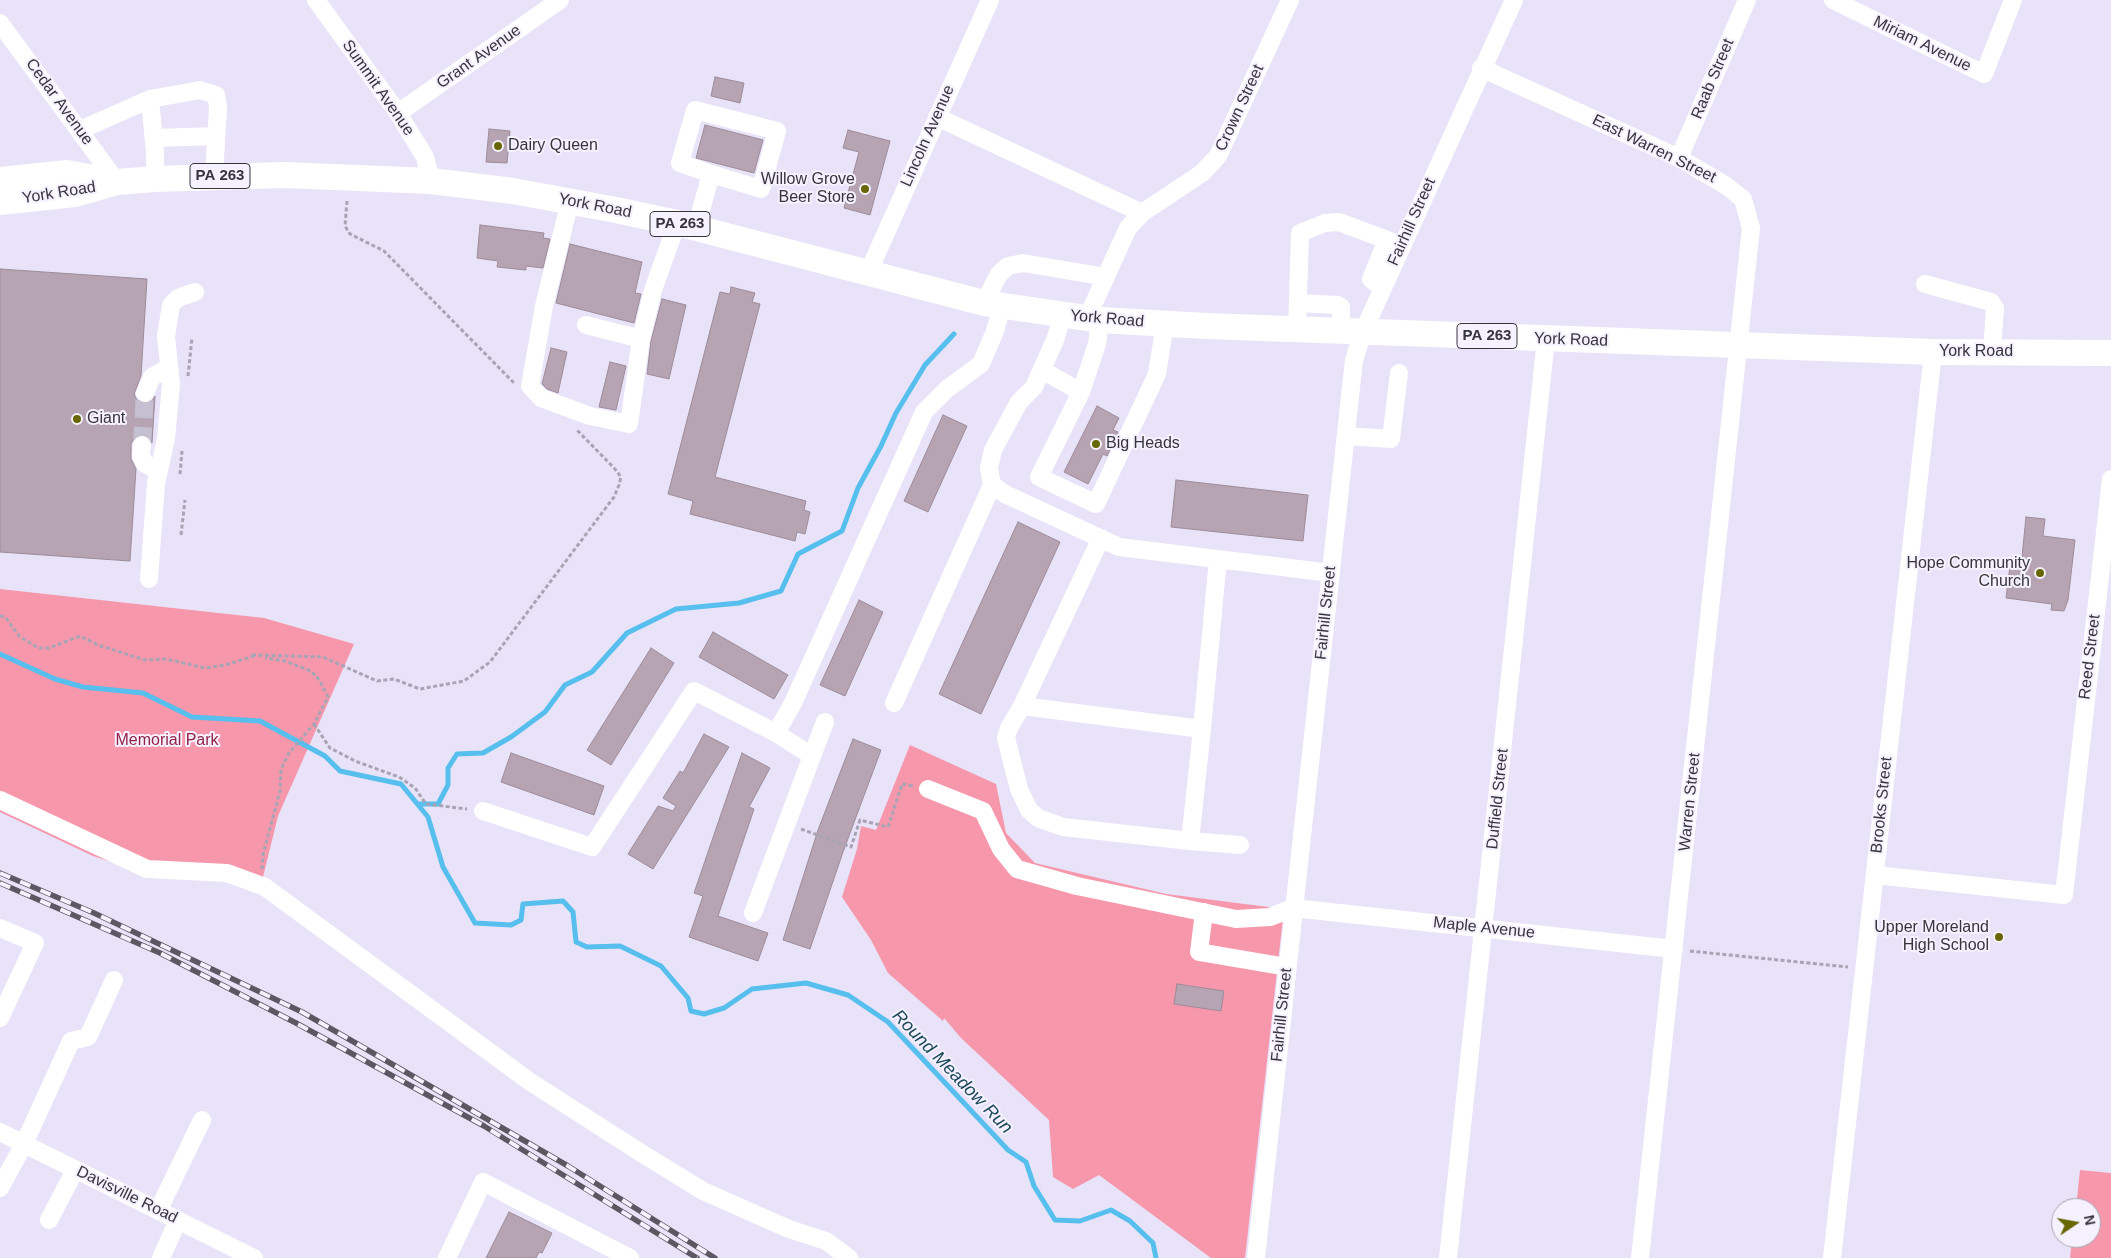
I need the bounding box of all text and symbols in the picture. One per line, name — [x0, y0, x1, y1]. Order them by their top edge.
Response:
street label: Miriam Avenue — [1870, 12, 1974, 76]
street label: Grant Avenue — [433, 21, 525, 93]
street label: Summit Avenue — [338, 36, 418, 140]
street label: Raab Street — [1687, 36, 1739, 122]
street label: Cedar Avenue — [21, 55, 97, 149]
street label: Crown Street — [1212, 62, 1268, 154]
street label: Lincoln Avenue — [897, 82, 959, 190]
street label: East Warren Street — [1589, 111, 1719, 187]
place label: Dairy Queen — [508, 136, 598, 156]
marker: Dairy Queen — [492, 140, 504, 152]
road number: PA 263 — [190, 164, 250, 188]
place label: Willow Grove Beer Store — [761, 170, 855, 208]
street label: Fairhill Street — [1384, 175, 1440, 269]
street label: York Road — [21, 178, 97, 208]
marker: Willow Grove Beer Store — [859, 183, 871, 195]
street label: York Road — [557, 190, 633, 222]
road number: PA 263 — [650, 212, 710, 236]
street label: York Road — [1069, 306, 1145, 332]
road number: PA 263 — [1457, 324, 1517, 348]
street label: York Road — [1534, 329, 1608, 351]
street label: York Road — [1939, 342, 2013, 362]
place label: Giant — [87, 409, 125, 429]
marker: Giant — [71, 413, 83, 425]
place label: Big Heads — [1106, 434, 1180, 454]
marker: Big Heads — [1090, 438, 1102, 450]
place label: Hope Community Church — [1906, 554, 2030, 592]
street label: Fairhill Street — [1312, 565, 1340, 661]
marker: Hope Community Church — [2034, 567, 2046, 579]
street label: Reed Street — [2075, 613, 2105, 701]
park label: Memorial Park — [115, 731, 219, 751]
street label: Duffield Street — [1483, 748, 1513, 850]
street label: Warren Street — [1675, 752, 1705, 852]
street label: Brooks Street — [1867, 756, 1897, 854]
street label: Maple Avenue — [1432, 913, 1536, 943]
place label: Upper Moreland High School — [1874, 918, 1989, 956]
marker: Upper Moreland High School — [1993, 931, 2005, 943]
street label: Fairhill Street — [1268, 967, 1296, 1063]
water label: Round Meadow Run — [887, 1005, 1017, 1139]
street label: Davisville Road — [73, 1162, 181, 1228]
north arrow — [2051, 1198, 2101, 1248]
text: N — [2081, 1213, 2099, 1227]

